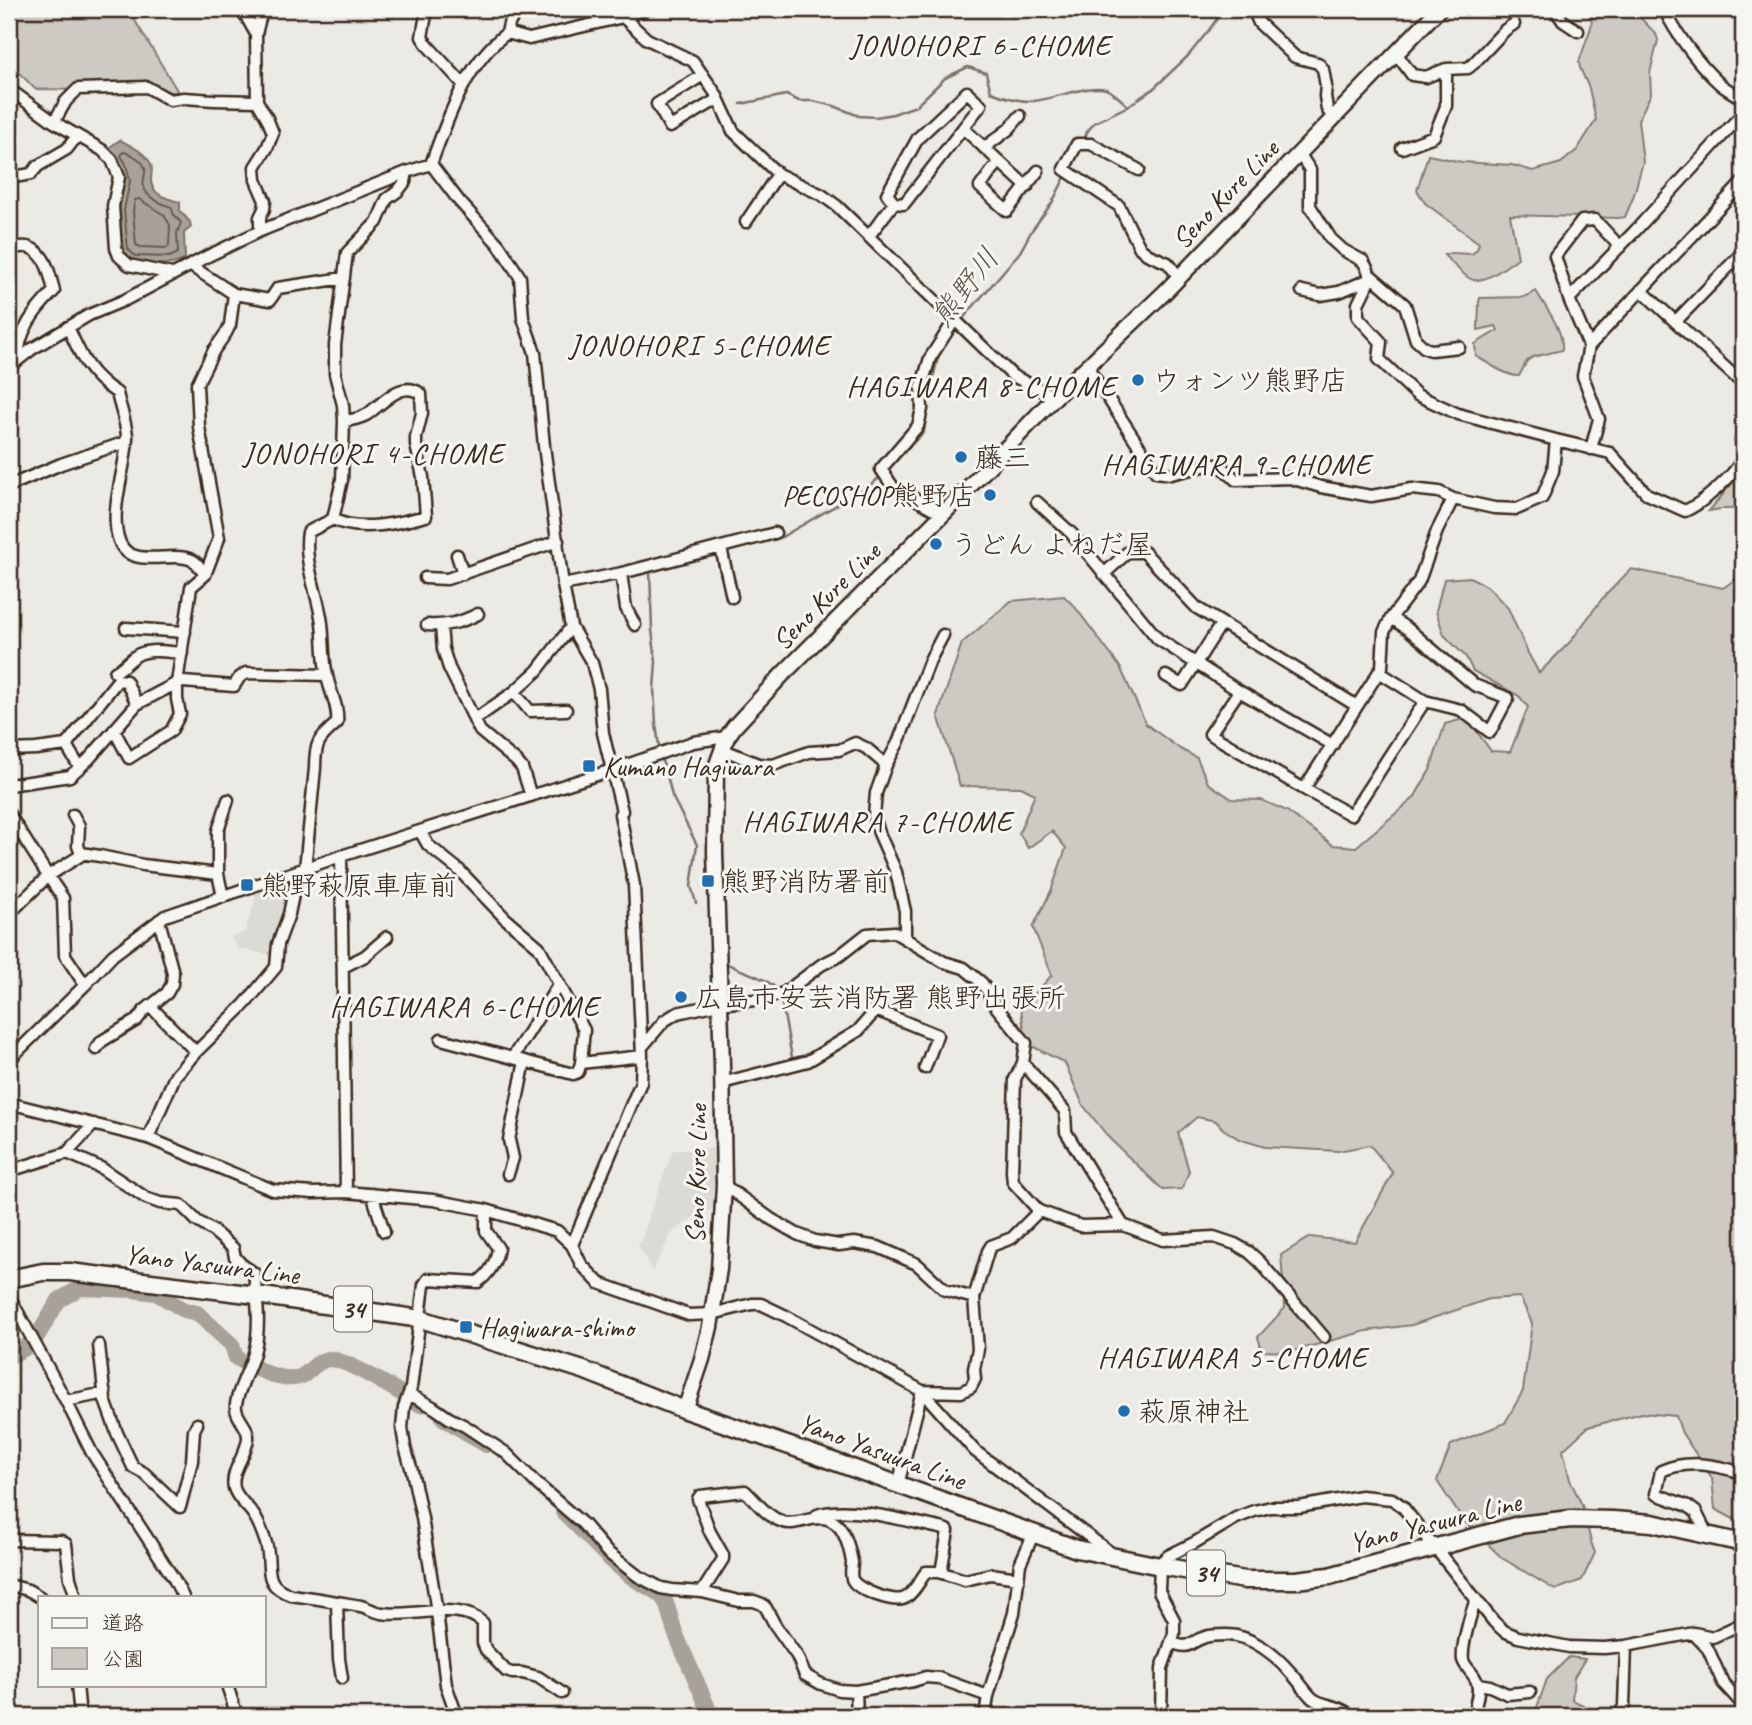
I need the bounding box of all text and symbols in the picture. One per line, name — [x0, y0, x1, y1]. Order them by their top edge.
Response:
district label: JONOHORI 6-CHOME — [848, 26, 1114, 64]
street label: Seno Kure Line — [1164, 130, 1287, 256]
water label: 熊野川 — [922, 240, 1008, 334]
district label: JONOHORI 5-CHOME — [567, 326, 833, 364]
place label: ウォンツ熊野店 — [1152, 363, 1348, 398]
district label: HAGIWARA 8-CHOME — [847, 367, 1120, 405]
marker: ウォンツ熊野店 — [1130, 372, 1146, 388]
district label: JONOHORI 4-CHOME — [241, 434, 507, 472]
place label: 藤三 — [975, 440, 1031, 475]
district label: HAGIWARA 9-CHOME — [1102, 445, 1375, 483]
marker: 藤三 — [953, 449, 969, 465]
place label: PECOSHOP熊野店 — [782, 478, 976, 513]
marker: PECOSHOP熊野店 — [982, 487, 998, 503]
place label: うどん よねだ屋 — [950, 527, 1153, 562]
street label: Seno Kure Line — [764, 533, 889, 658]
marker: うどん よねだ屋 — [928, 536, 944, 552]
place label: Kumano Hagiwara — [603, 749, 775, 784]
marker: Kumano Hagiwara — [581, 758, 597, 774]
district label: HAGIWARA 7-CHOME — [743, 802, 1016, 840]
place label: 熊野消防署前 — [722, 864, 890, 899]
place label: 熊野萩原車庫前 — [261, 868, 457, 903]
marker: 熊野消防署前 — [700, 873, 716, 889]
marker: 熊野萩原車庫前 — [239, 877, 255, 893]
place label: 広島市安芸消防署 熊野出張所 — [695, 980, 1066, 1015]
district label: HAGIWARA 6-CHOME — [330, 987, 603, 1025]
marker: 広島市安芸消防署 熊野出張所 — [673, 989, 689, 1005]
street label: Seno Kure Line — [677, 1102, 715, 1244]
street label: Yano Yasuura Line — [123, 1236, 303, 1292]
road number: 34 — [334, 1286, 372, 1332]
place label: Hagiwara-shimo — [480, 1310, 637, 1345]
marker: Hagiwara-shimo — [458, 1319, 474, 1335]
district label: HAGIWARA 5-CHOME — [1098, 1338, 1371, 1376]
place label: 萩原神社 — [1138, 1394, 1250, 1429]
marker: 萩原神社 — [1116, 1403, 1132, 1419]
street label: Yano Yasuura Line — [794, 1405, 972, 1498]
street label: Yano Yasuura Line — [1346, 1483, 1526, 1560]
road number: 34 — [1187, 1550, 1225, 1596]
legend — [38, 1596, 266, 1686]
text: 道路 — [102, 1610, 144, 1636]
text: 公園 — [102, 1646, 144, 1672]

